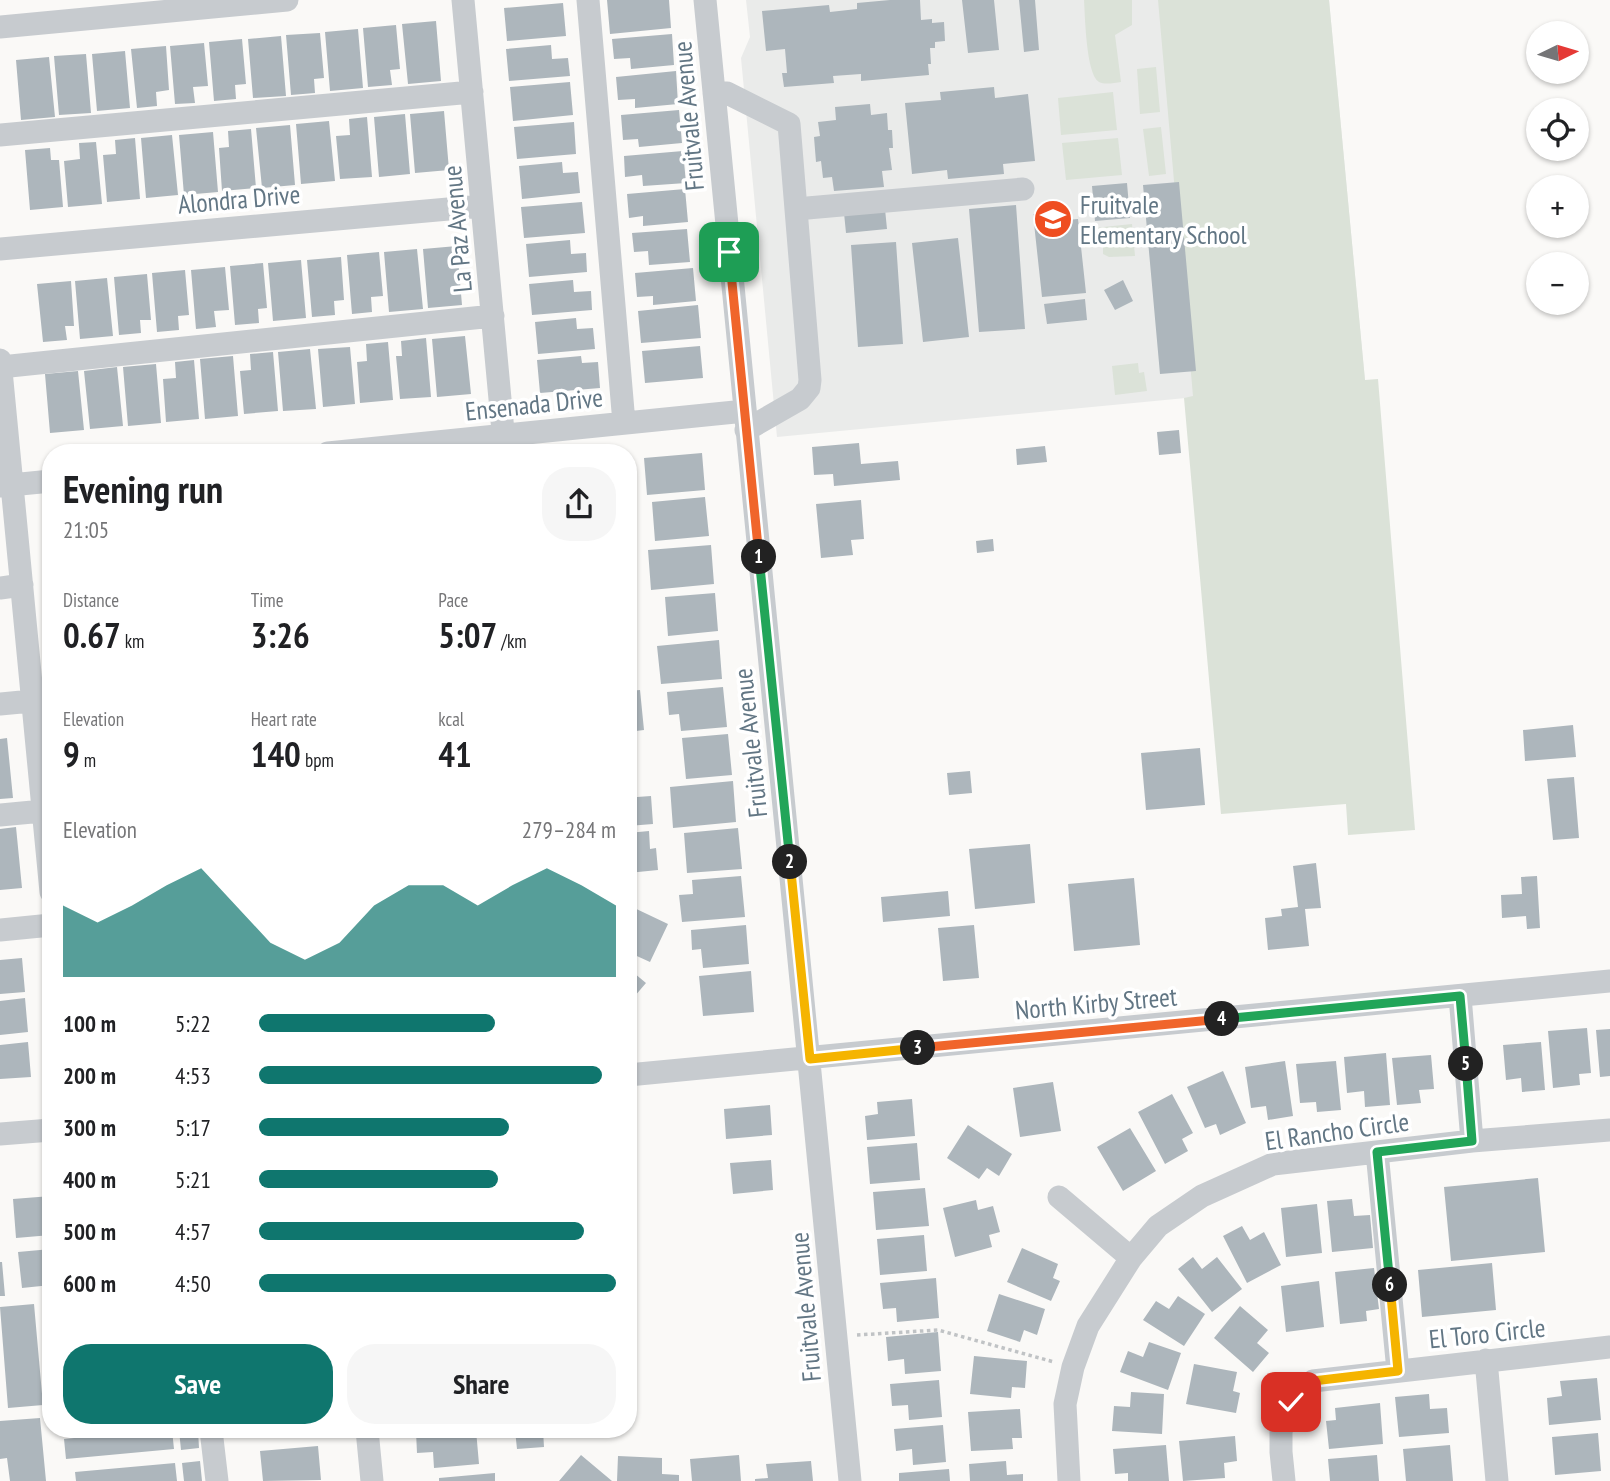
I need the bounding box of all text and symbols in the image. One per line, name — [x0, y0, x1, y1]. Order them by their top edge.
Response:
north arrow — [1526, 21, 1589, 84]
map controls — [1526, 21, 1589, 315]
street label: Fruitvale Avenue — [665, 40, 711, 192]
button: locate — [1526, 98, 1589, 161]
street label: La Paz Avenue — [435, 164, 479, 294]
button: + — [1526, 175, 1589, 238]
street label: Alondra Drive — [177, 177, 301, 221]
place label: Fruitvale Elementary School — [1080, 188, 1247, 251]
school or university icon: Fruitvale Elementary School — [1032, 198, 1074, 240]
pin — [699, 222, 759, 282]
icon: arrive — [710, 233, 748, 271]
button: − — [1526, 252, 1589, 315]
street label: Ensenada Drive — [463, 380, 605, 428]
text: Evening run — [63, 464, 223, 513]
button: share — [542, 467, 616, 541]
text: 21:05 — [63, 515, 109, 544]
pin: 1 — [742, 540, 776, 574]
text: 1 — [754, 544, 763, 568]
text: Distance — [63, 588, 119, 612]
text: Time — [251, 588, 284, 612]
text: Pace — [438, 588, 468, 612]
text: 0.67 — [63, 612, 121, 658]
text: 3:26 — [251, 612, 310, 658]
text: 5:07 — [438, 612, 497, 658]
text: km — [121, 629, 144, 653]
text: /km — [497, 629, 527, 653]
street label: Fruitvale Avenue — [726, 667, 774, 819]
text: Elevation — [63, 707, 124, 731]
text: Heart rate — [251, 707, 317, 731]
text: kcal — [438, 707, 464, 731]
text: 9 — [63, 731, 80, 777]
text: 140 — [251, 731, 301, 777]
text: 41 — [438, 731, 472, 777]
text: m — [80, 748, 96, 772]
text: bpm — [301, 748, 334, 772]
text: Elevation — [63, 815, 137, 844]
text: 279–284 m — [522, 815, 616, 844]
pin: 2 — [772, 844, 808, 880]
text: 2 — [785, 849, 794, 873]
street label: North Kirby Street — [1014, 980, 1178, 1026]
pin: 4 — [1204, 1002, 1240, 1036]
text: 4 — [1217, 1006, 1226, 1030]
text: 100 m — [63, 1009, 116, 1038]
text: 5:22 — [175, 1009, 211, 1038]
pin: 3 — [900, 1030, 936, 1066]
text: 3 — [913, 1035, 922, 1059]
pin: 5 — [1448, 1046, 1484, 1082]
text: 5 — [1461, 1051, 1470, 1075]
text: 200 m — [63, 1061, 116, 1090]
text: 4:53 — [175, 1061, 211, 1090]
street label: El Rancho Circle — [1263, 1105, 1411, 1157]
text: 300 m — [63, 1113, 116, 1142]
text: 5:17 — [175, 1113, 211, 1142]
text: 400 m — [63, 1165, 116, 1194]
text: 5:21 — [175, 1165, 211, 1194]
text: 500 m — [63, 1217, 116, 1246]
text: 4:57 — [175, 1217, 211, 1246]
street label: Fruitvale Avenue — [782, 1231, 828, 1383]
pin: 6 — [1372, 1268, 1408, 1302]
text: 600 m — [63, 1269, 116, 1298]
text: 4:50 — [175, 1269, 211, 1298]
text: 6 — [1385, 1272, 1394, 1296]
street label: El Toro Circle — [1427, 1310, 1547, 1356]
button: Save — [63, 1344, 333, 1424]
button: Share — [347, 1344, 616, 1424]
pin — [1261, 1372, 1321, 1432]
icon: check — [1272, 1383, 1310, 1421]

